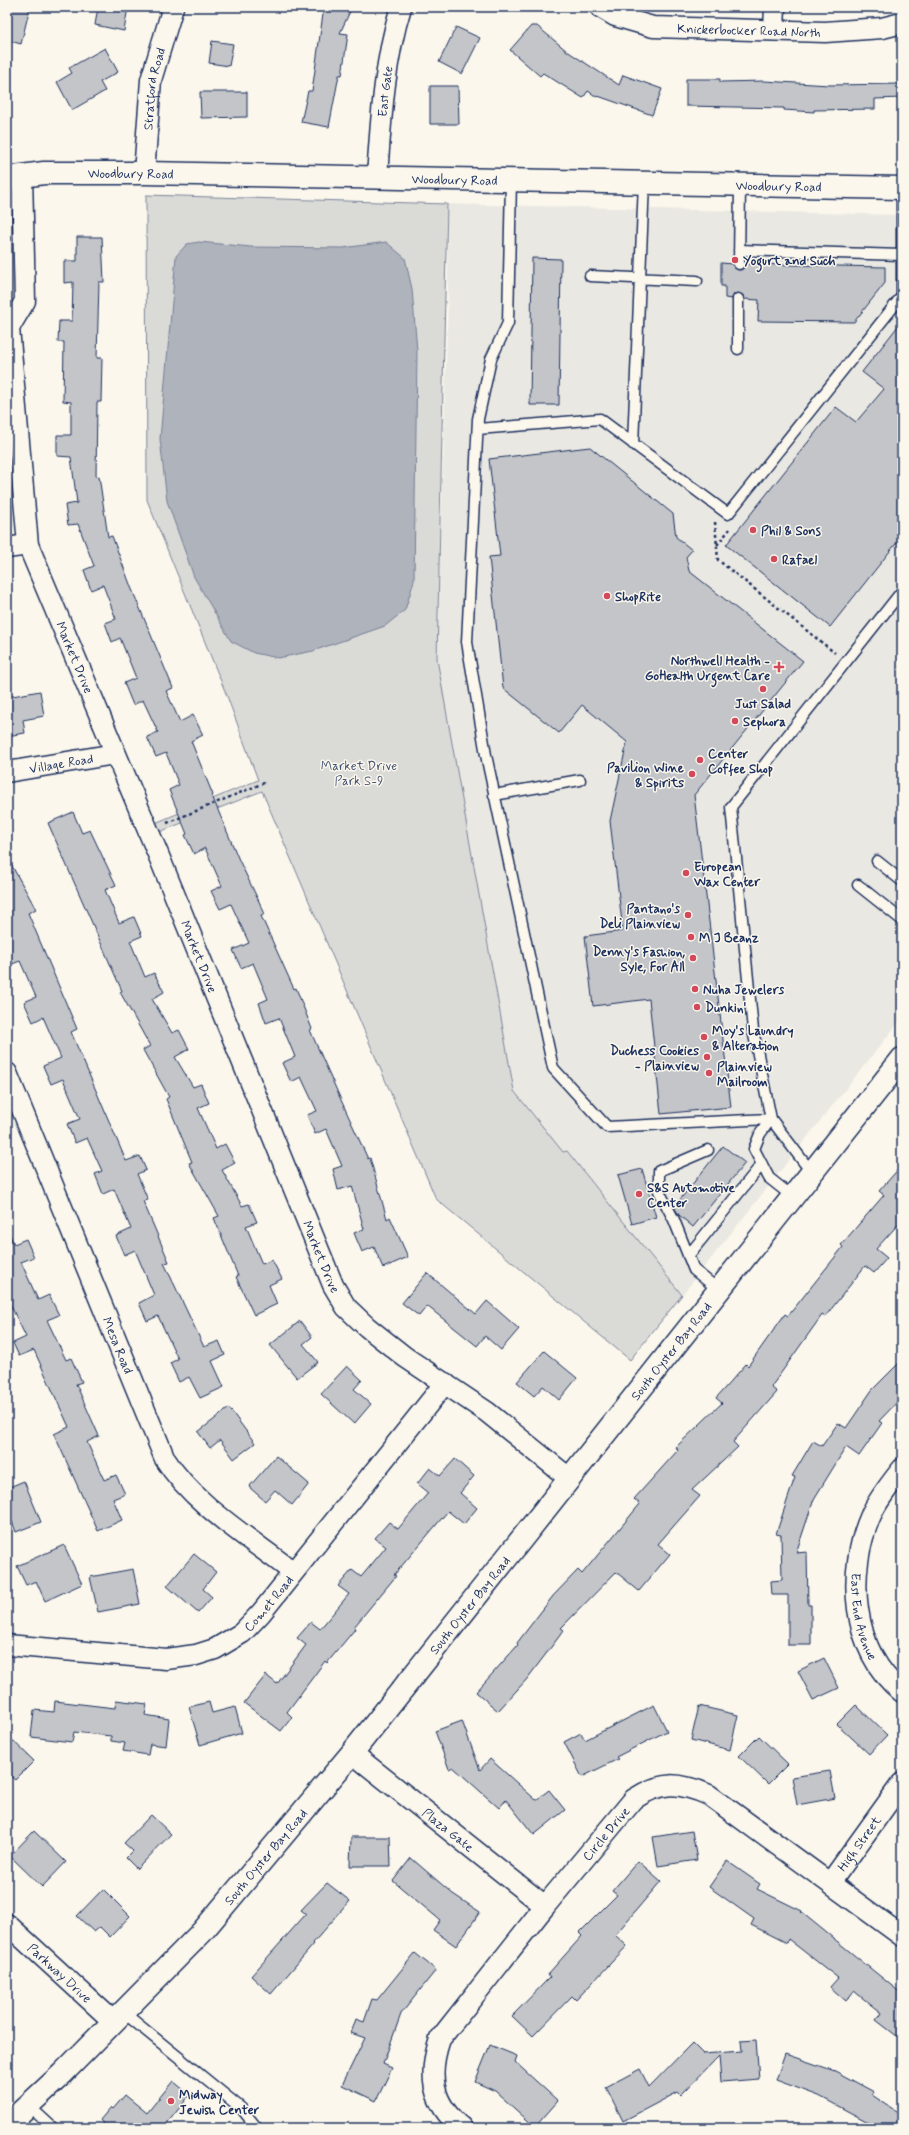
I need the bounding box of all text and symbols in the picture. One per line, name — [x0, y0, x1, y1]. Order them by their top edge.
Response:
street label: Knickerbocker Road North — [677, 21, 821, 42]
street label: Stratford Road — [140, 46, 170, 131]
street label: East Gate — [375, 65, 398, 118]
street label: Woodbury Road — [88, 166, 174, 184]
street label: Woodbury Road — [411, 171, 498, 190]
street label: Woodbury Road — [735, 178, 822, 196]
place label: Yogurt and Such — [743, 253, 836, 273]
marker: Yogurt and Such — [730, 255, 740, 265]
place label: Phil & Sons — [761, 523, 821, 540]
marker: Phil & Sons — [748, 525, 758, 535]
place label: Rafael — [782, 552, 817, 569]
marker: Rafael — [769, 554, 779, 564]
place label: ShopRite — [615, 589, 661, 606]
marker: ShopRite — [602, 591, 612, 601]
street label: Market Drive — [51, 619, 97, 696]
place label: Northwell Health - GoHealth Urgent Care — [645, 653, 770, 688]
marker: Northwell Health - GoHealth Urgent Care — [773, 661, 785, 673]
marker: Just Salad — [758, 684, 768, 694]
place label: Just Salad — [735, 696, 791, 713]
place label: Sephora — [743, 714, 786, 731]
marker: Sephora — [730, 716, 740, 726]
place label: Center Coffee Shop — [708, 746, 773, 778]
street label: Village Road — [28, 751, 95, 778]
marker: Center Coffee Shop — [695, 755, 705, 765]
park label: Market Drive Park S-9 — [321, 758, 397, 790]
place label: Pavilion Wine & Spirits — [607, 760, 684, 792]
marker: Pavilion Wine & Spirits — [687, 769, 697, 779]
place label: European Wax Center — [693, 859, 761, 891]
marker: European Wax Center — [681, 868, 691, 878]
place label: Pantano's Deli Plainview — [599, 901, 681, 933]
marker: Pantano's Deli Plainview — [683, 910, 693, 920]
street label: Market Drive — [176, 918, 220, 996]
place label: M J Beanz — [699, 930, 759, 947]
marker: M J Beanz — [686, 932, 696, 942]
place label: Denny's Fashion, Syle, For All — [592, 944, 685, 976]
marker: Denny's Fashion, Syle, For All — [688, 953, 698, 963]
place label: Nuha Jewelers — [703, 982, 785, 999]
marker: Nuha Jewelers — [690, 984, 700, 994]
place label: Dunkin' — [705, 1000, 746, 1017]
marker: Dunkin' — [692, 1002, 702, 1012]
place label: Moy's Laundry & Alteration — [712, 1023, 793, 1055]
marker: Moy's Laundry & Alteration — [699, 1032, 709, 1042]
place label: Duchess Cookies - Plainview — [610, 1043, 700, 1075]
marker: Duchess Cookies - Plainview — [702, 1052, 712, 1062]
place label: Plainview Mailroom — [717, 1059, 772, 1091]
marker: Plainview Mailroom — [704, 1068, 714, 1078]
place label: S&S Automotive Center — [647, 1180, 736, 1212]
marker: S&S Automotive Center — [634, 1189, 644, 1199]
street label: Market Drive — [298, 1219, 343, 1297]
street label: South Oyster Bay Road — [628, 1299, 716, 1404]
street label: Mesa Road — [98, 1315, 136, 1377]
street label: South Oyster Bay Road — [426, 1553, 515, 1658]
street label: Comet Road — [241, 1572, 298, 1636]
street label: East End Avenue — [846, 1573, 880, 1664]
street label: Circle Drive — [579, 1804, 634, 1865]
street label: Plaza Gate — [418, 1805, 477, 1856]
street label: South Oyster Bay Road — [221, 1806, 312, 1909]
street label: High Street — [834, 1813, 886, 1875]
street label: Parkway Drive — [23, 1940, 95, 2007]
place label: Midway Jewish Center — [179, 2087, 260, 2119]
marker: Midway Jewish Center — [166, 2096, 176, 2106]

